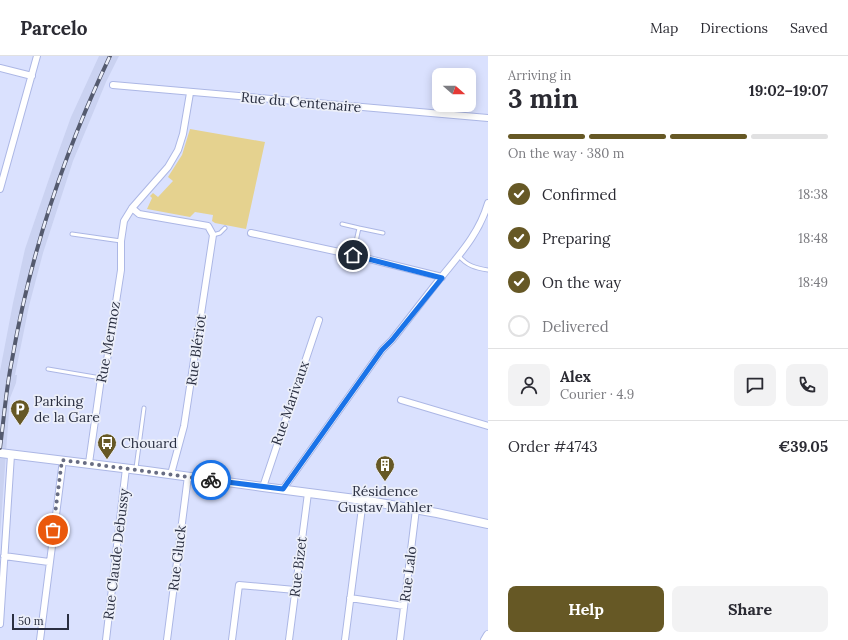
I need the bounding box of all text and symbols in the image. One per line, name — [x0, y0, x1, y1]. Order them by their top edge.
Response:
text: Parcelo — [20, 16, 88, 40]
text: Map — [650, 19, 678, 37]
text: Directions — [700, 19, 768, 37]
text: Saved — [790, 19, 828, 37]
text: Arriving in — [508, 67, 571, 84]
north arrow — [432, 68, 476, 112]
map controls — [432, 68, 476, 112]
text: 19:02–19:07 — [749, 81, 828, 100]
text: 3 min — [508, 82, 578, 115]
street label: Rue du Centenaire — [240, 88, 362, 116]
text: On the way · 380 m — [508, 145, 624, 162]
icon: check — [508, 183, 530, 205]
text: Confirmed — [542, 185, 617, 204]
text: 18:38 — [798, 186, 828, 203]
icon: check — [508, 227, 530, 249]
text: Preparing — [542, 229, 610, 248]
text: 18:48 — [798, 230, 828, 247]
pin — [336, 238, 370, 272]
icon: home — [342, 244, 364, 266]
icon: check — [508, 271, 530, 293]
text: On the way — [542, 273, 621, 292]
text: 18:49 — [798, 274, 828, 291]
street label: Rue Mermoz — [92, 300, 124, 384]
street label: Rue Blériot — [182, 313, 210, 387]
text: Delivered — [542, 317, 609, 336]
street label: Rue Marivaux — [267, 358, 313, 448]
button: person — [508, 364, 550, 406]
button: chat — [734, 364, 776, 406]
button: phone — [786, 364, 828, 406]
text: Alex — [560, 367, 591, 386]
text: Courier · 4.9 — [560, 386, 634, 403]
place label: Parking de la Gare — [34, 392, 100, 426]
parking icon: Parking de la Gare — [9, 398, 31, 426]
bus stop icon: Chouard — [96, 432, 118, 460]
place label: Chouard — [121, 434, 177, 452]
text: Order #4743 — [508, 437, 598, 456]
text: €39.05 — [778, 437, 828, 456]
building icon: Résidence Gustav Mahler — [374, 454, 396, 482]
courier — [191, 460, 231, 500]
icon: bike — [200, 469, 222, 491]
place label: Résidence Gustav Mahler — [338, 482, 432, 516]
street label: Rue Claude Debussy — [99, 487, 133, 621]
pin — [36, 513, 70, 547]
icon: bag — [42, 519, 64, 541]
street label: Rue Gluck — [164, 524, 190, 592]
street label: Rue Bizet — [285, 535, 311, 598]
street label: Rue Lalo — [396, 545, 420, 603]
button: Help — [508, 586, 664, 632]
button: Share — [672, 586, 828, 632]
scale bar — [12, 612, 69, 631]
text: 50 m — [18, 614, 44, 628]

